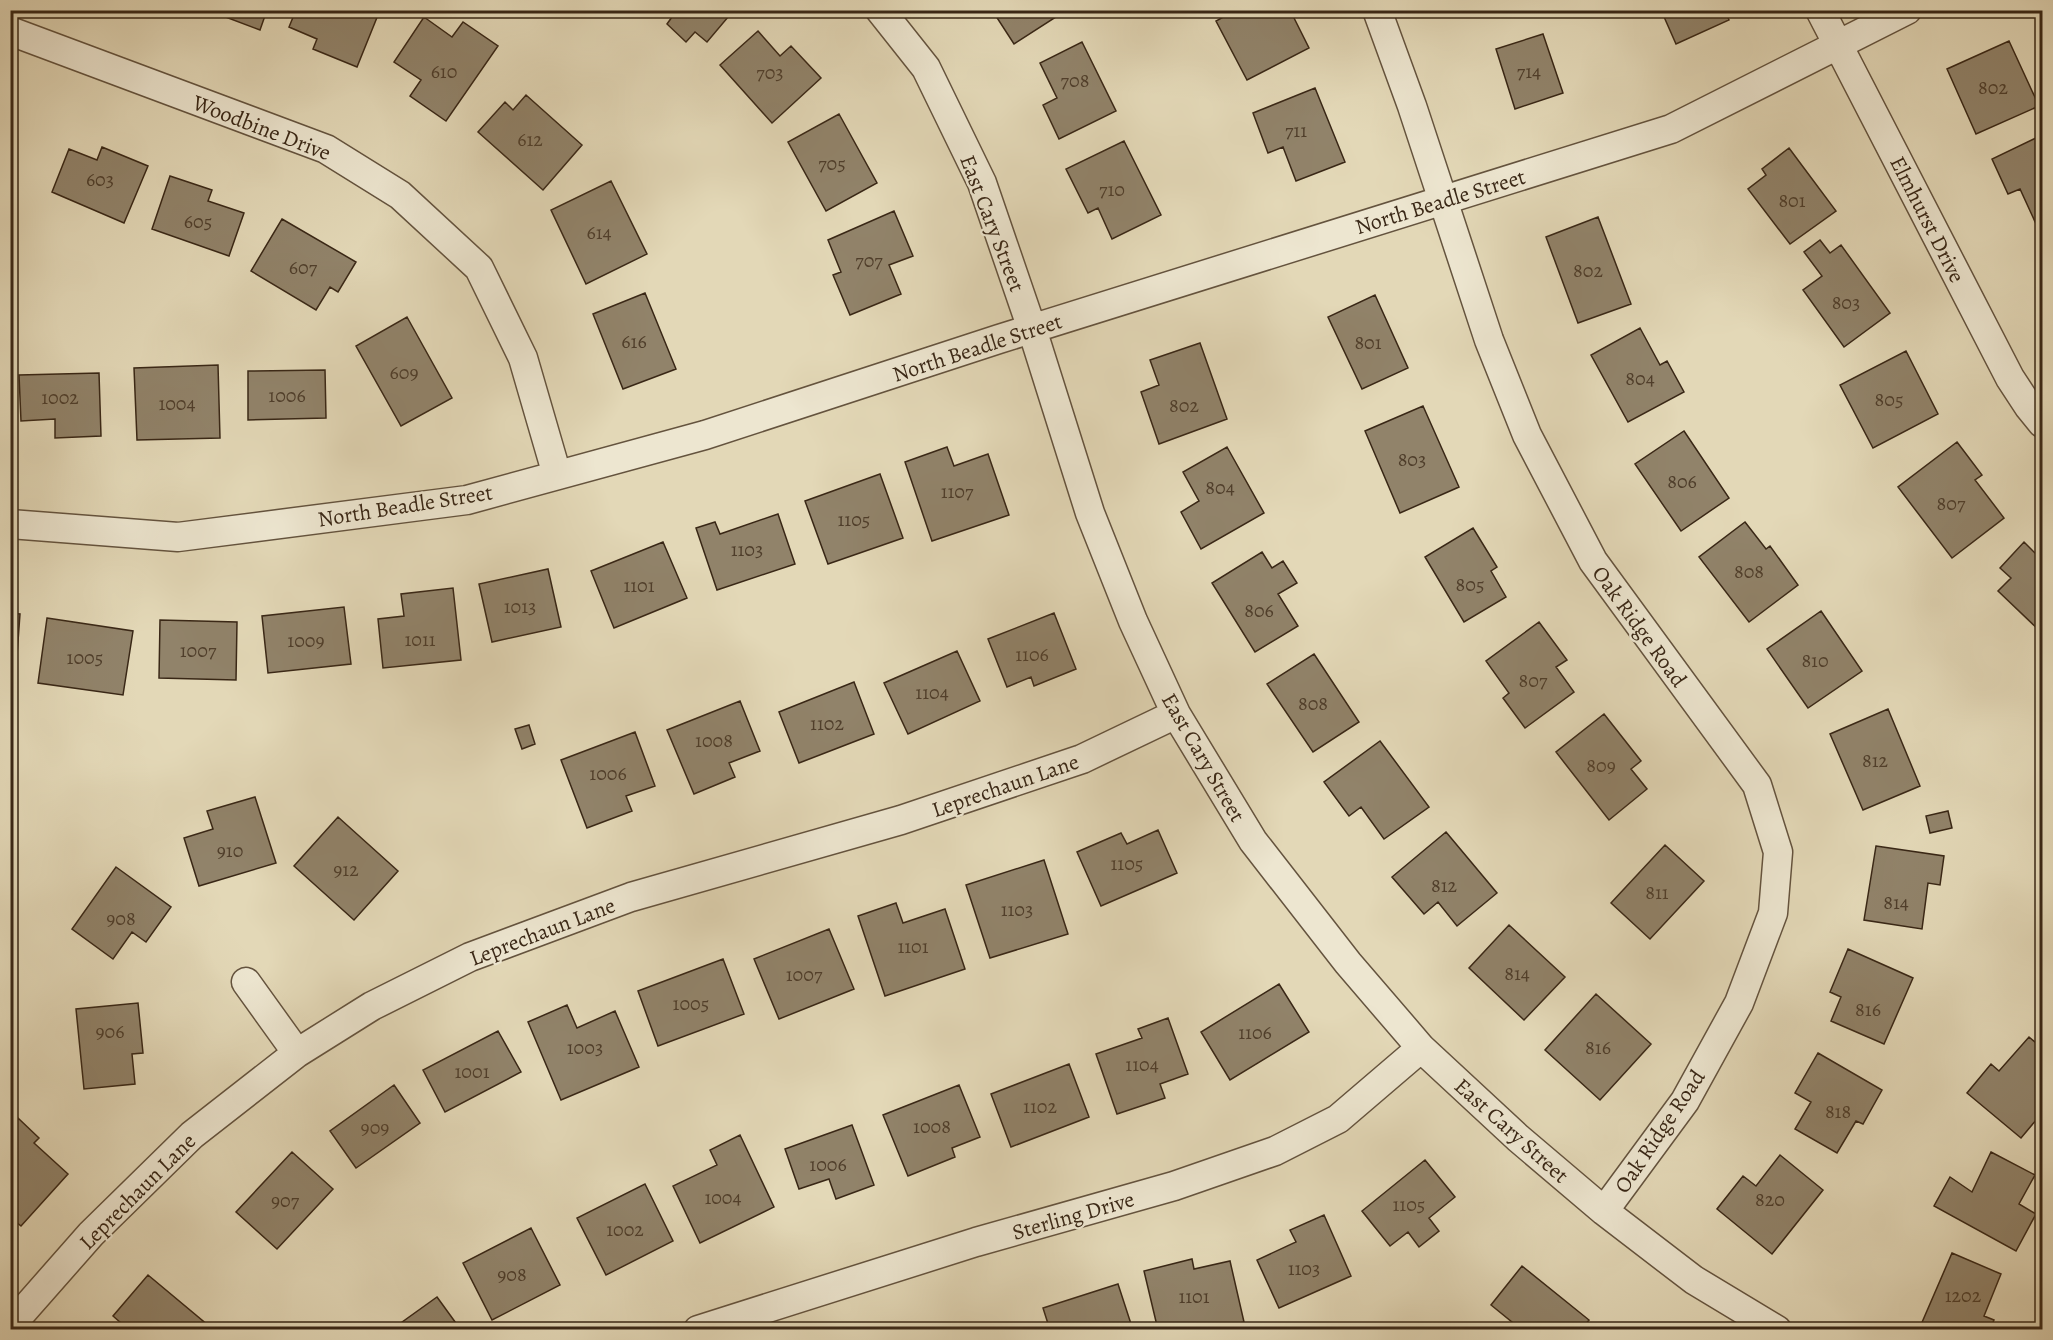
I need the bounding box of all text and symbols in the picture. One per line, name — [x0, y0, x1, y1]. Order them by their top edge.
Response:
house number: 610 — [431, 58, 457, 85]
house number: 714 — [1517, 58, 1541, 85]
house number: 703 — [756, 59, 784, 86]
house number: 708 — [1061, 67, 1089, 94]
house number: 802 — [1978, 74, 2008, 101]
street label: Woodbine Drive — [187, 87, 335, 168]
house number: 711 — [1285, 117, 1307, 144]
house number: 612 — [517, 126, 543, 153]
house number: 705 — [818, 150, 846, 177]
street label: East Cary Street — [952, 151, 1032, 296]
street label: Elmhurst Drive — [1882, 151, 1972, 288]
street label: North Beadle Street — [1351, 162, 1529, 242]
house number: 603 — [86, 166, 114, 193]
house number: 710 — [1099, 176, 1125, 203]
house number: 801 — [1778, 187, 1806, 214]
house number: 605 — [184, 208, 212, 235]
house number: 614 — [586, 219, 612, 246]
house number: 707 — [855, 247, 883, 274]
house number: 607 — [289, 254, 318, 281]
house number: 802 — [1573, 257, 1603, 284]
house number: 803 — [1832, 289, 1860, 316]
street label: North Beadle Street — [889, 306, 1066, 390]
house number: 616 — [621, 328, 647, 355]
house number: 801 — [1354, 329, 1382, 356]
house number: 609 — [390, 359, 419, 386]
house number: 804 — [1625, 365, 1655, 392]
house number: 1006 — [268, 382, 306, 409]
house number: 1002 — [41, 384, 79, 411]
house number: 805 — [1875, 386, 1903, 413]
house number: 1004 — [158, 390, 196, 417]
house number: 802 — [1169, 392, 1199, 419]
house number: 803 — [1398, 446, 1426, 473]
house number: 806 — [1667, 468, 1697, 495]
house number: 804 — [1205, 474, 1235, 501]
street label: North Beadle Street — [316, 477, 495, 535]
house number: 1107 — [941, 478, 974, 505]
house number: 807 — [1937, 490, 1966, 517]
house number: 1105 — [838, 506, 870, 533]
house number: 1103 — [731, 536, 763, 563]
house number: 808 — [1734, 558, 1764, 585]
street label: Oak Ridge Road — [1585, 560, 1693, 693]
house number: 805 — [1456, 571, 1484, 598]
house number: 1101 — [623, 572, 655, 599]
house number: 1013 — [504, 593, 536, 620]
house number: 806 — [1244, 597, 1274, 624]
house number: 1011 — [404, 626, 436, 653]
house number: 1009 — [287, 627, 325, 654]
house number: 1007 — [180, 637, 217, 664]
house number: 1106 — [1015, 641, 1049, 668]
house number: 1005 — [67, 644, 103, 671]
house number: 810 — [1801, 647, 1829, 674]
house number: 807 — [1519, 667, 1548, 694]
house number: 1104 — [915, 679, 949, 706]
street label: East Cary Street — [1154, 688, 1252, 827]
house number: 808 — [1298, 690, 1328, 717]
house number: 1102 — [810, 710, 844, 737]
house number: 1008 — [695, 727, 733, 754]
street label: Leprechaun Lane — [928, 747, 1083, 825]
house number: 812 — [1862, 747, 1889, 774]
house number: 809 — [1586, 752, 1616, 779]
house number: 1006 — [589, 760, 627, 787]
house number: 910 — [217, 837, 243, 864]
house number: 1105 — [1111, 850, 1143, 877]
house number: 912 — [333, 856, 359, 883]
house number: 812 — [1431, 872, 1458, 899]
house number: 811 — [1645, 879, 1669, 906]
house number: 814 — [1883, 889, 1909, 916]
street label: Leprechaun Lane — [465, 890, 619, 973]
house number: 1103 — [1001, 896, 1033, 923]
house number: 908 — [106, 905, 136, 932]
house number: 1101 — [897, 933, 929, 960]
house number: 814 — [1504, 960, 1530, 987]
house number: 1007 — [786, 961, 823, 988]
house number: 1005 — [673, 990, 709, 1017]
house number: 816 — [1855, 996, 1881, 1023]
house number: 906 — [96, 1018, 125, 1045]
house number: 1106 — [1238, 1019, 1272, 1046]
house number: 1003 — [567, 1034, 603, 1061]
house number: 816 — [1585, 1034, 1611, 1061]
house number: 1104 — [1125, 1051, 1159, 1078]
house number: 1001 — [455, 1058, 490, 1085]
street label: Oak Ridge Road — [1607, 1064, 1712, 1199]
street label: East Cary Street — [1448, 1071, 1575, 1190]
house number: 1102 — [1023, 1093, 1057, 1120]
house number: 818 — [1825, 1098, 1851, 1125]
house number: 1008 — [913, 1113, 951, 1140]
house number: 909 — [361, 1114, 389, 1141]
street label: Leprechaun Lane — [73, 1127, 203, 1257]
house number: 1006 — [809, 1151, 847, 1178]
house number: 1004 — [704, 1184, 742, 1211]
street label: Sterling Drive — [1009, 1184, 1138, 1248]
house number: 820 — [1755, 1186, 1785, 1213]
house number: 907 — [271, 1187, 300, 1214]
house number: 1105 — [1393, 1191, 1425, 1218]
house number: 1002 — [606, 1216, 644, 1243]
house number: 1103 — [1288, 1255, 1320, 1282]
house number: 908 — [497, 1261, 527, 1288]
house number: 1202 — [1945, 1282, 1982, 1309]
house number: 1101 — [1178, 1283, 1210, 1310]

